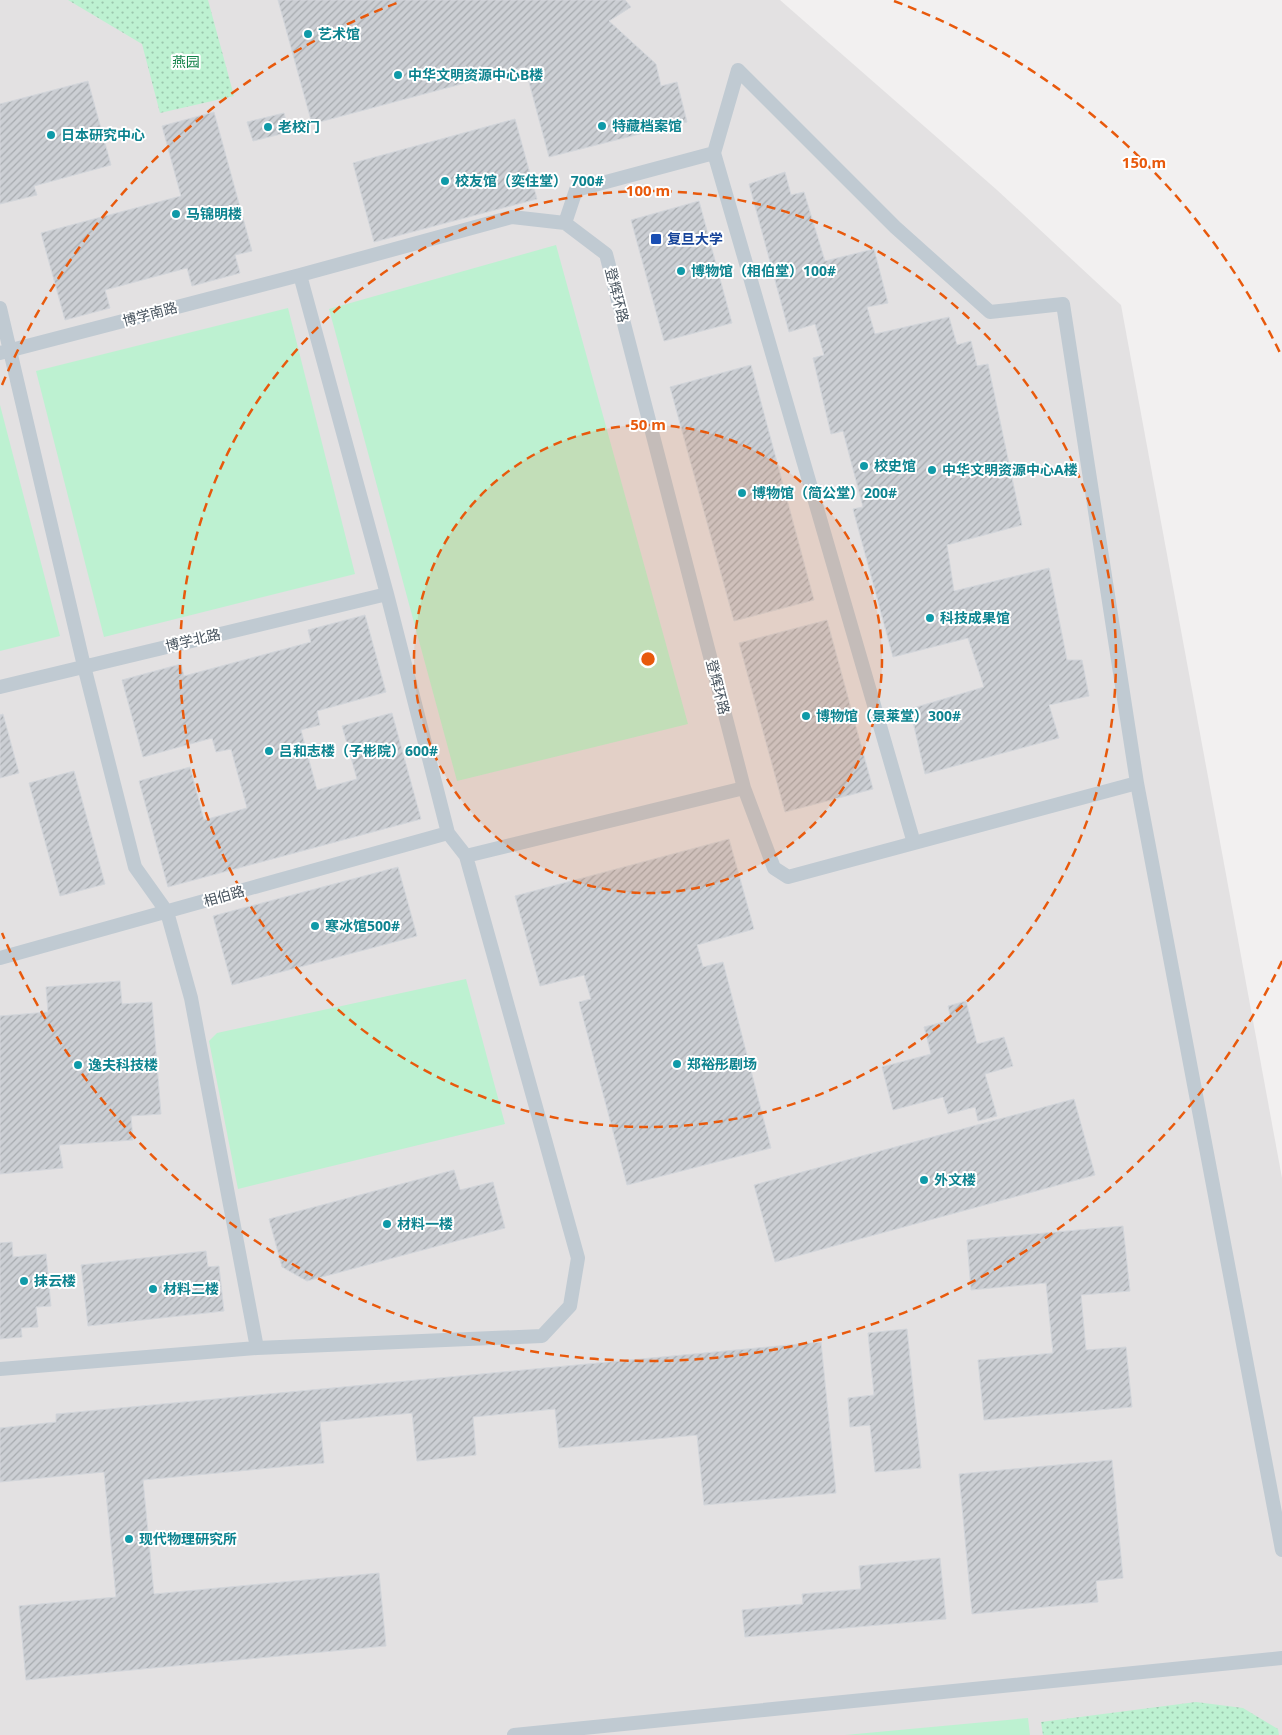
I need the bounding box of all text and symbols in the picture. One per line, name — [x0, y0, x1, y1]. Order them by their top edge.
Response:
place label: 艺术馆 — [318, 24, 360, 43]
marker: 艺术馆 — [302, 28, 314, 40]
park label: 燕园 — [172, 52, 200, 71]
place label: 中华文明资源中心B楼 — [408, 65, 543, 84]
marker: 中华文明资源中心B楼 — [392, 69, 404, 81]
place label: 特藏档案馆 — [612, 116, 682, 135]
place label: 老校门 — [278, 117, 320, 136]
marker: 特藏档案馆 — [596, 120, 608, 132]
marker: 老校门 — [262, 121, 274, 133]
place label: 日本研究中心 — [61, 125, 145, 144]
marker: 日本研究中心 — [45, 129, 57, 141]
text: 150 m — [1122, 152, 1166, 172]
place label: 校友馆（奕住堂） 700# — [455, 171, 604, 190]
marker: 校友馆（奕住堂） 700# — [439, 175, 451, 187]
text: 100 m — [626, 180, 670, 200]
place label: 马锦明楼 — [186, 204, 242, 223]
marker: 马锦明楼 — [170, 208, 182, 220]
place label: 复旦大学 — [667, 229, 723, 248]
marker: 复旦大学 — [649, 232, 663, 246]
place label: 博物馆（相伯堂）100# — [691, 261, 836, 280]
street label: 登辉环路 — [601, 265, 633, 324]
marker: 博物馆（相伯堂）100# — [675, 265, 687, 277]
street label: 博学南路 — [120, 297, 179, 330]
text: 50 m — [630, 414, 666, 434]
place label: 校史馆 — [874, 456, 916, 475]
marker: 校史馆 — [858, 460, 870, 472]
place label: 中华文明资源中心A楼 — [942, 460, 1078, 479]
marker: 中华文明资源中心A楼 — [926, 464, 938, 476]
place label: 博物馆（简公堂）200# — [752, 483, 897, 502]
marker: 博物馆（简公堂）200# — [736, 487, 748, 499]
place label: 科技成果馆 — [940, 608, 1010, 627]
marker: 科技成果馆 — [924, 612, 936, 624]
street label: 博学北路 — [163, 624, 222, 655]
centre of rings — [639, 650, 657, 668]
street label: 登辉环路 — [702, 657, 734, 716]
place label: 博物馆（景莱堂）300# — [816, 706, 961, 725]
marker: 博物馆（景莱堂）300# — [800, 710, 812, 722]
place label: 吕和志楼（子彬院）600# — [279, 741, 438, 760]
marker: 吕和志楼（子彬院）600# — [263, 745, 275, 757]
street label: 相伯路 — [201, 881, 247, 910]
place label: 寒冰馆500# — [325, 916, 400, 935]
marker: 寒冰馆500# — [309, 920, 321, 932]
place label: 郑裕彤剧场‌ — [687, 1054, 757, 1073]
place label: 逸夫科技楼 — [88, 1055, 158, 1074]
marker: 郑裕彤剧场‌ — [671, 1058, 683, 1070]
marker: 逸夫科技楼 — [72, 1059, 84, 1071]
place label: 外文楼 — [934, 1170, 976, 1189]
marker: 外文楼 — [918, 1174, 930, 1186]
place label: 材料一楼 — [397, 1214, 453, 1233]
marker: 材料一楼 — [381, 1218, 393, 1230]
place label: 抹云楼 — [34, 1271, 76, 1290]
marker: 抹云楼 — [18, 1275, 30, 1287]
place label: 材料二楼 — [163, 1279, 219, 1298]
marker: 材料二楼 — [147, 1283, 159, 1295]
place label: 现代物理研究所 — [139, 1529, 237, 1548]
marker: 现代物理研究所 — [123, 1533, 135, 1545]

